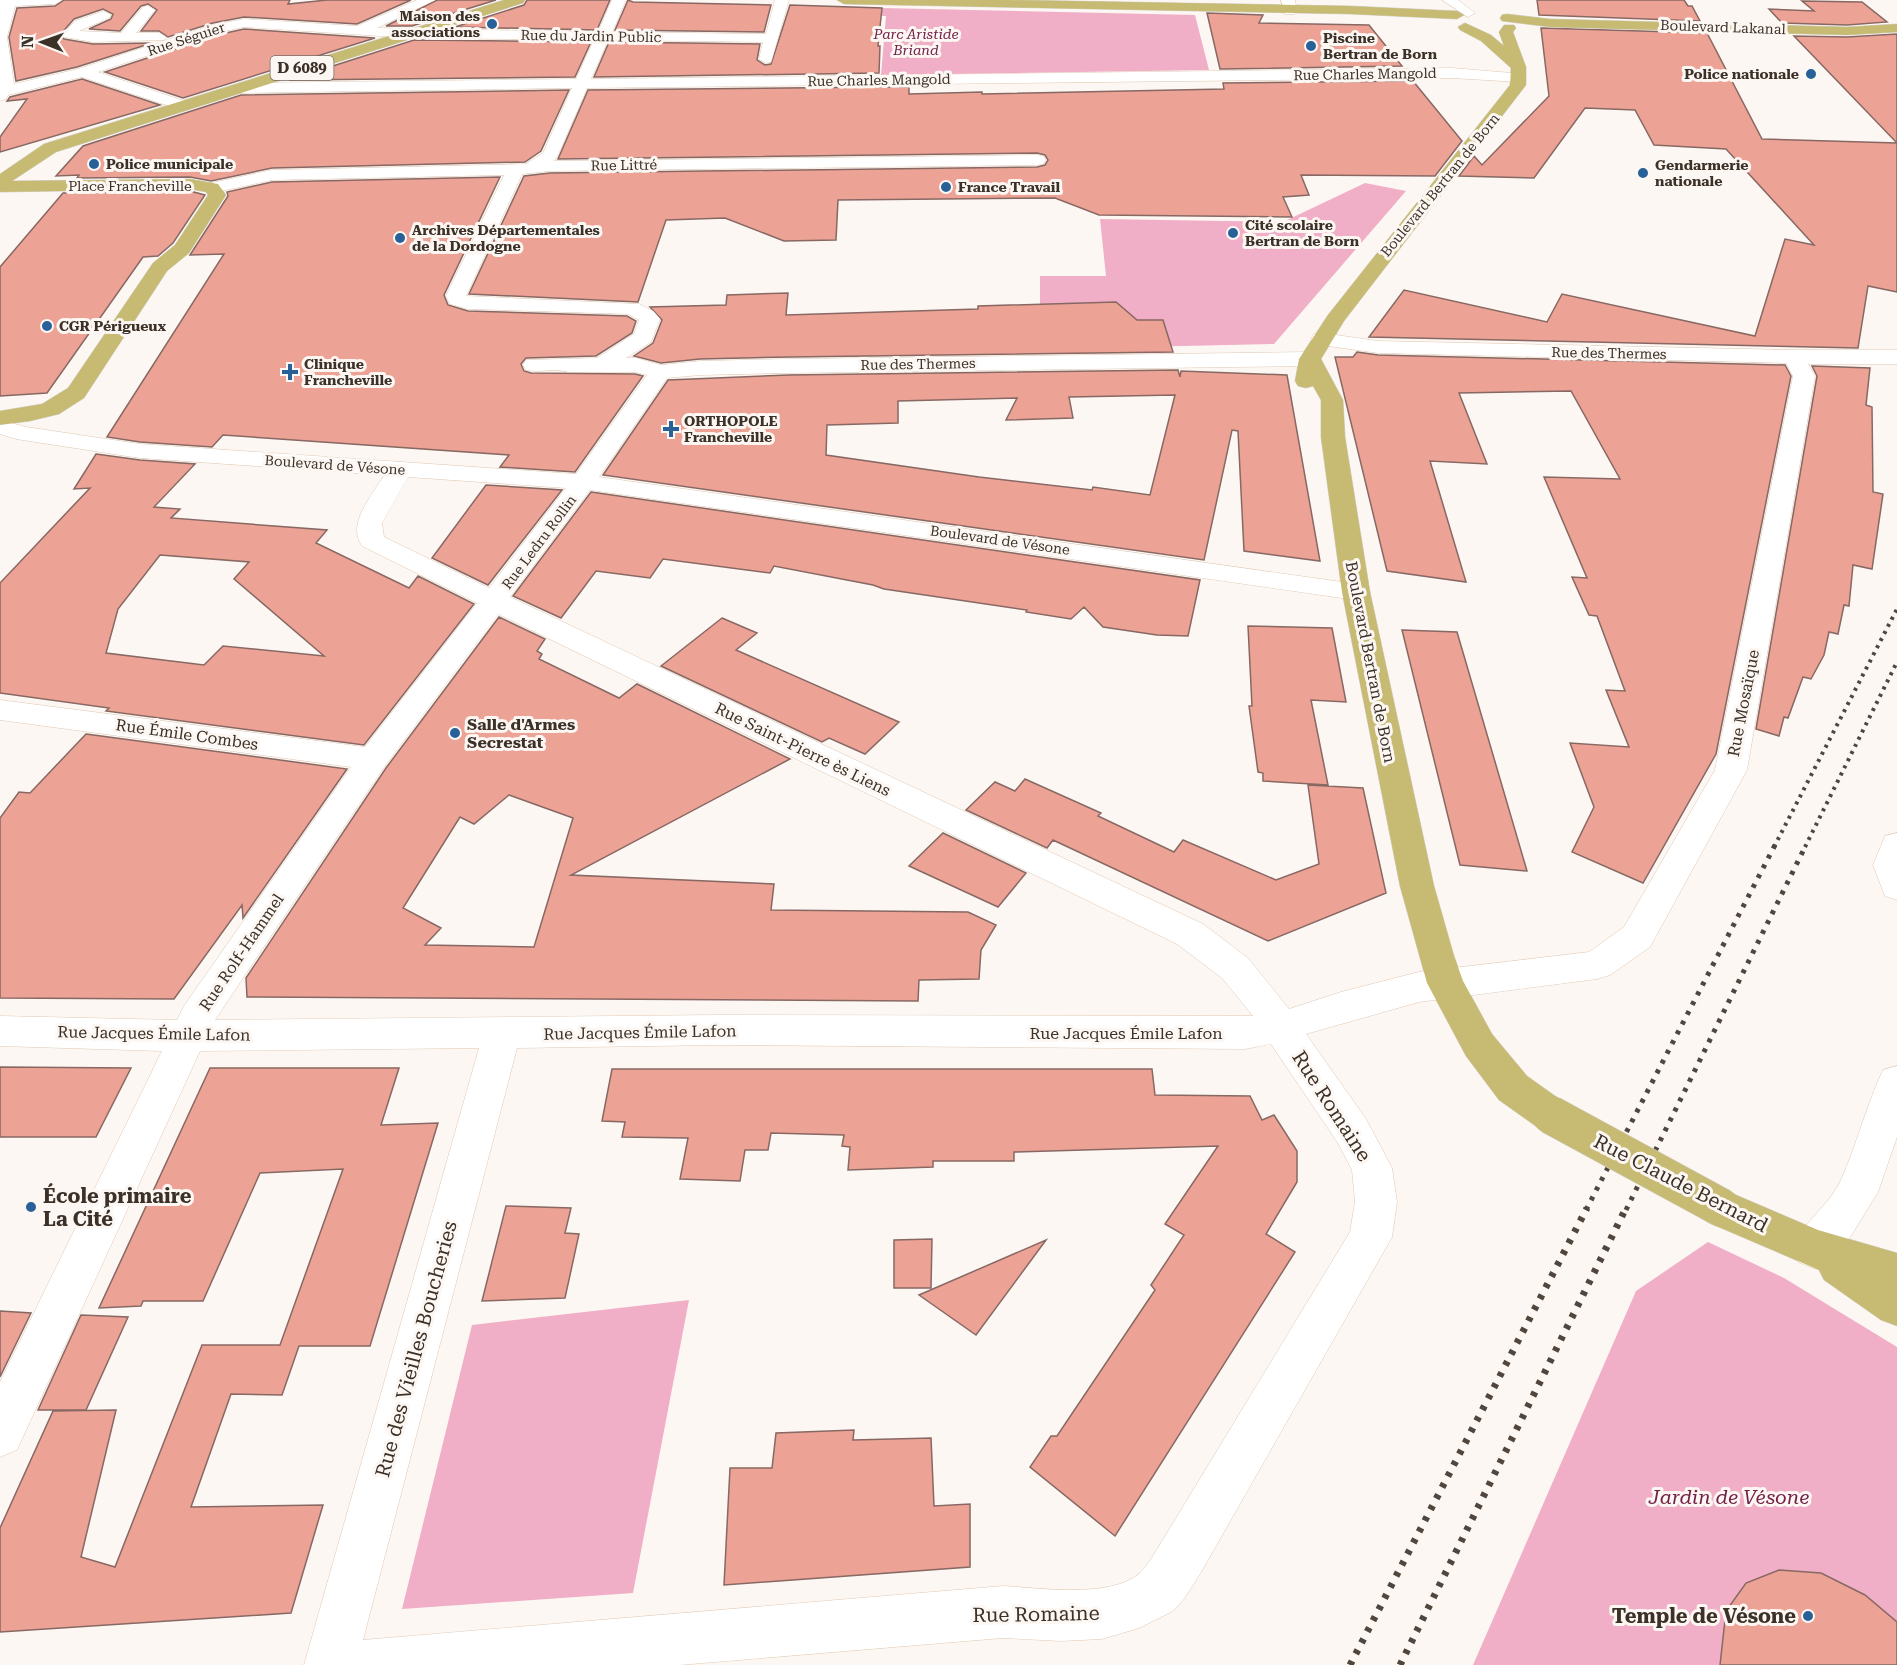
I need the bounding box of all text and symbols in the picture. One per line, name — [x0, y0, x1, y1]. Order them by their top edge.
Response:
place label: Maison des associations — [391, 8, 480, 40]
north arrow — [12, 12, 72, 72]
marker: Maison des associations — [485, 17, 499, 31]
street label: Boulevard Lakanal — [1660, 17, 1787, 37]
street label: Rue Séguier — [145, 19, 227, 59]
park label: Parc Aristide Briand — [872, 26, 959, 58]
street label: Rue du Jardin Public — [520, 27, 662, 45]
place label: Piscine Bertran de Born — [1323, 30, 1438, 62]
text: N — [18, 35, 37, 48]
marker: Piscine Bertran de Born — [1304, 39, 1318, 53]
road number: D 6089 — [270, 56, 334, 80]
street label: Rue Charles Mangold — [1293, 65, 1437, 83]
place label: Police nationale — [1684, 66, 1799, 82]
marker: Police nationale — [1804, 67, 1818, 81]
street label: Rue Charles Mangold — [807, 71, 951, 89]
street label: Boulevard Bertran de Born — [1377, 110, 1503, 260]
place label: Police municipale — [106, 156, 233, 172]
street label: Rue Littré — [591, 156, 658, 174]
marker: Police municipale — [87, 157, 101, 171]
place label: Gendarmerie nationale — [1655, 157, 1749, 189]
marker: Gendarmerie nationale — [1636, 166, 1650, 180]
street label: Place Francheville — [68, 178, 192, 194]
place label: France Travail — [958, 179, 1060, 195]
marker: France Travail — [939, 180, 953, 194]
place label: Cité scolaire Bertran de Born — [1245, 217, 1360, 249]
place label: Archives Départementales de la Dordogne — [412, 222, 600, 254]
marker: Cité scolaire Bertran de Born — [1226, 226, 1240, 240]
marker: Archives Départementales de la Dordogne — [393, 231, 407, 245]
place label: CGR Périgueux — [59, 318, 167, 334]
marker: CGR Périgueux — [40, 319, 54, 333]
street label: Rue des Thermes — [1551, 344, 1667, 362]
street label: Rue des Thermes — [860, 355, 976, 373]
place label: Clinique Francheville — [304, 356, 392, 388]
marker: Clinique Francheville — [281, 363, 299, 381]
place label: ORTHOPOLE Francheville — [684, 413, 778, 445]
marker: ORTHOPOLE Francheville — [662, 420, 680, 438]
street label: Boulevard de Vésone — [264, 452, 406, 478]
street label: Rue Ledru Rollin — [499, 492, 579, 592]
street label: Boulevard de Vésone — [929, 522, 1071, 558]
street label: Boulevard Bertran de Born — [1342, 560, 1399, 764]
street label: Rue Mosaïque — [1724, 648, 1763, 758]
street label: Rue Saint-Pierre ès Liens — [712, 699, 894, 800]
street label: Rue Émile Combes — [114, 715, 260, 754]
place label: Salle d'Armes Secrestat — [467, 715, 575, 752]
marker: Salle d'Armes Secrestat — [448, 726, 462, 740]
street label: Rue Rolf-Hammel — [195, 890, 288, 1014]
street label: Rue Jacques Émile Lafon — [543, 1021, 737, 1044]
street label: Rue Jacques Émile Lafon — [57, 1022, 251, 1045]
street label: Rue Jacques Émile Lafon — [1029, 1024, 1223, 1043]
street label: Rue Romaine — [1287, 1046, 1377, 1166]
street label: Rue Claude Bernard — [1590, 1129, 1772, 1237]
place label: École primaire La Cité — [43, 1183, 192, 1231]
marker: École primaire La Cité — [24, 1200, 38, 1214]
street label: Rue des Vieilles Boucheries — [370, 1218, 462, 1480]
park label: Jardin de Vésone — [1648, 1485, 1809, 1509]
street label: Rue Romaine — [972, 1601, 1100, 1627]
place label: Temple de Vésone — [1612, 1604, 1796, 1628]
marker: Temple de Vésone — [1801, 1609, 1815, 1623]

